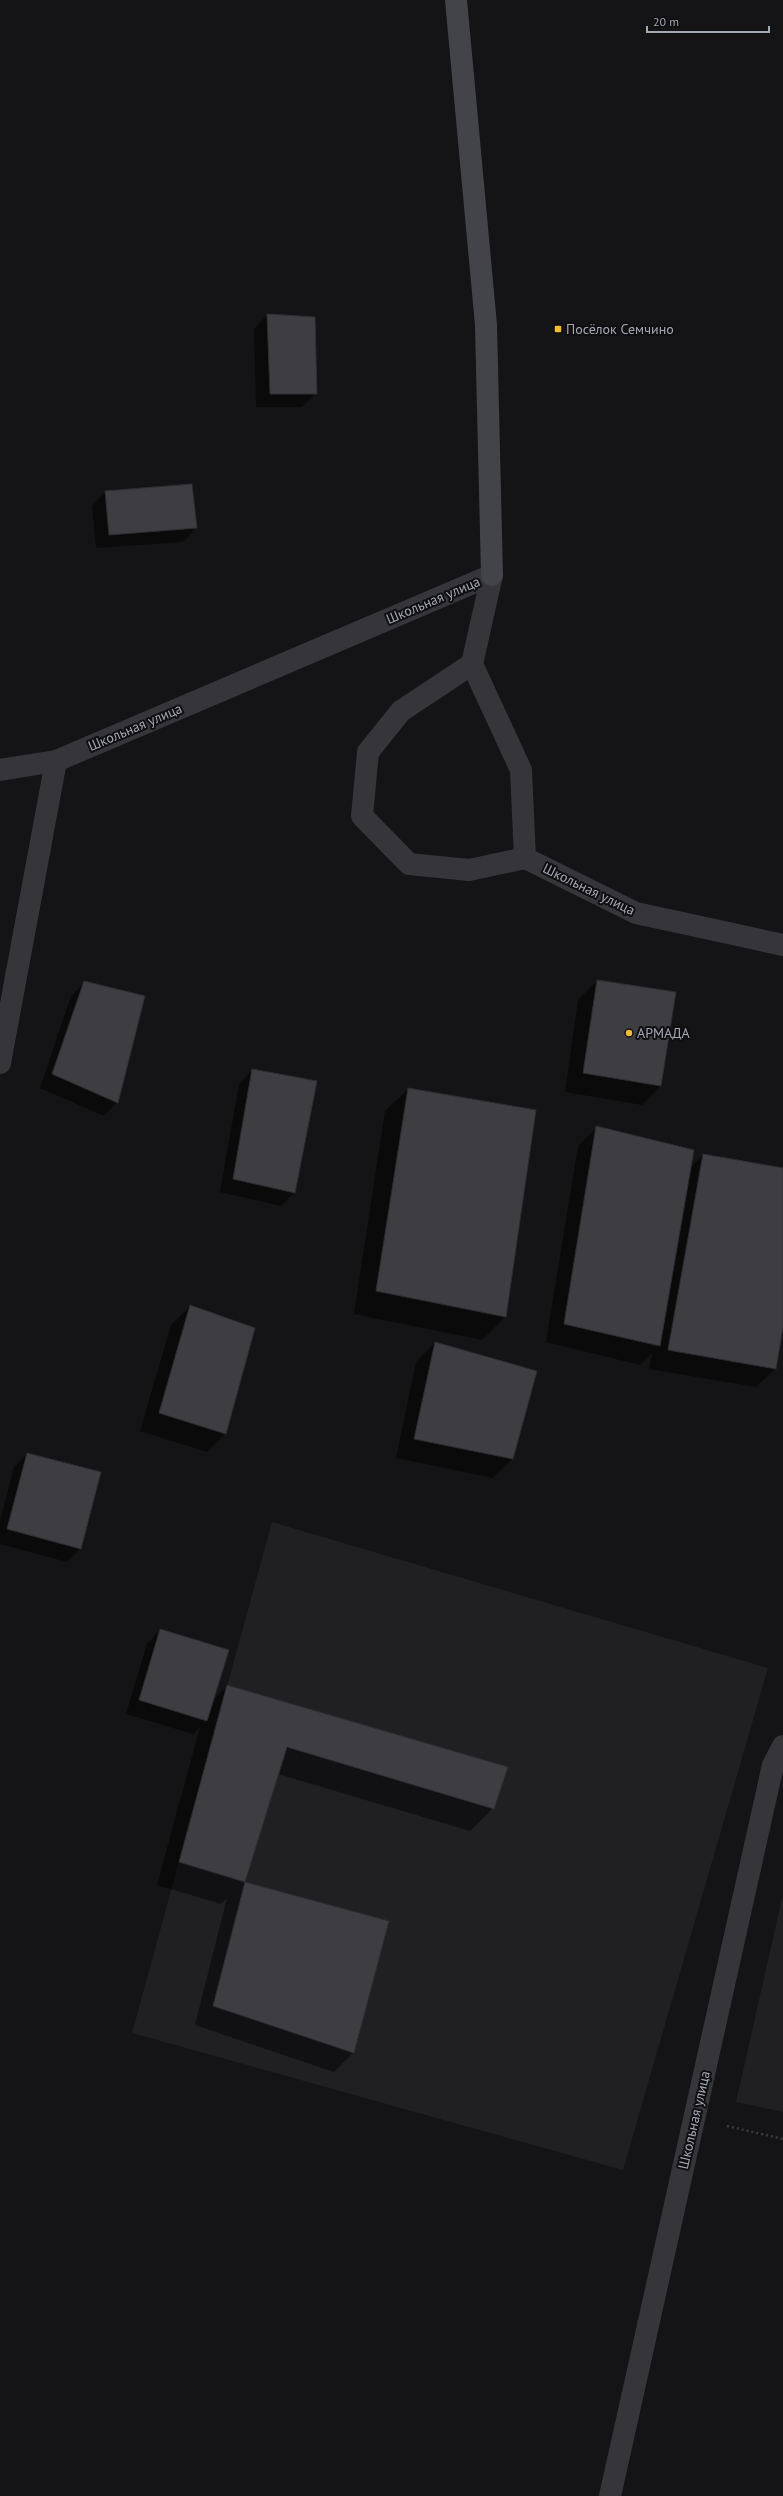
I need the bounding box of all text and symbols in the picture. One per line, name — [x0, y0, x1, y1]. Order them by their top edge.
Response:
scale bar — [647, 8, 769, 34]
text: 20 m — [653, 14, 679, 29]
place label: Посёлок Семчино — [566, 320, 674, 338]
marker: Посёлок Семчино — [553, 324, 563, 334]
street label: Школьная улица — [383, 572, 483, 628]
street label: Школьная улица — [85, 699, 185, 755]
street label: Школьная улица — [540, 859, 638, 919]
place label: АРМАДА — [637, 1024, 691, 1042]
marker: АРМАДА — [624, 1028, 634, 1038]
street label: Школьная улица — [674, 2069, 714, 2171]

